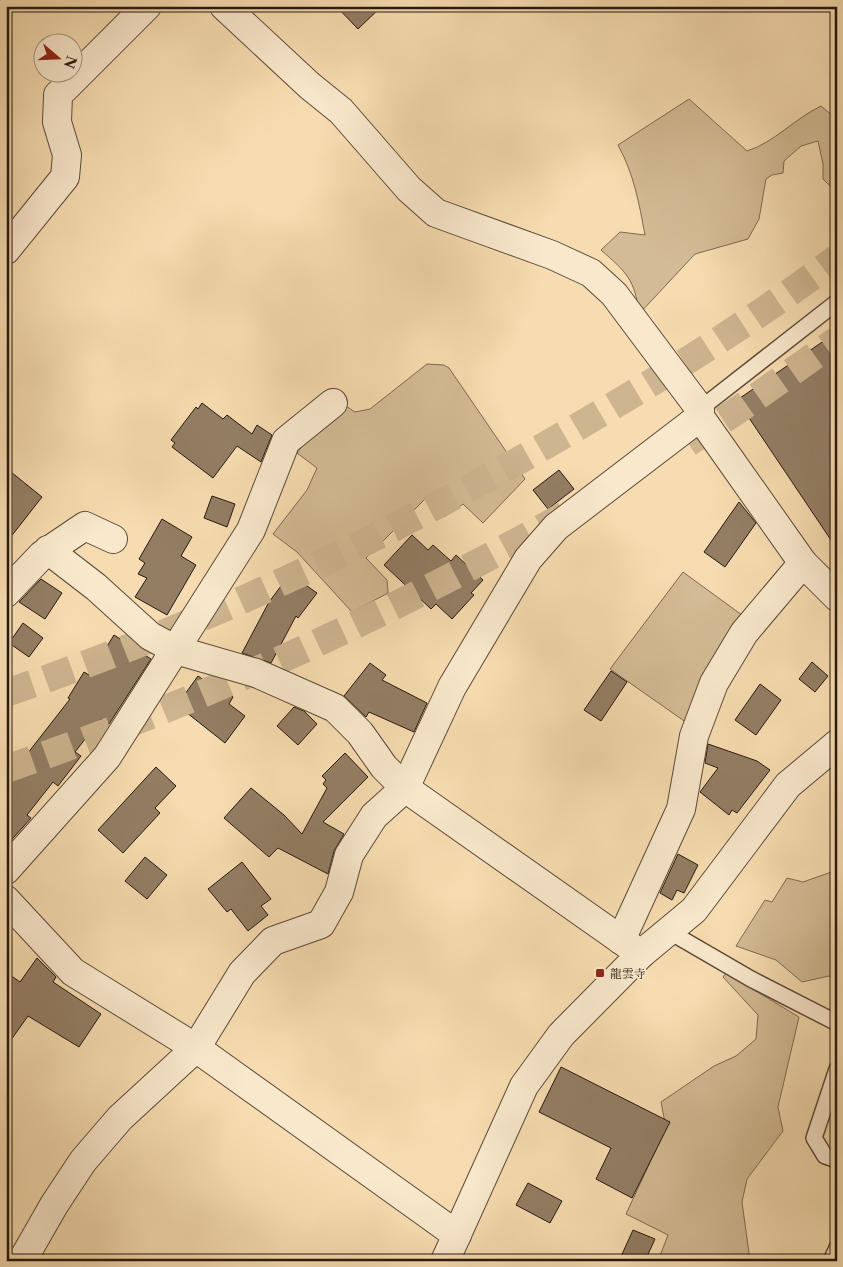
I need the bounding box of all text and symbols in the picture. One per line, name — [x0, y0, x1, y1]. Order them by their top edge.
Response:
north arrow — [32, 32, 82, 82]
text: N — [60, 54, 81, 71]
place label: 龍雲寺 — [610, 966, 646, 981]
marker: 龍雲寺 — [594, 967, 606, 979]

